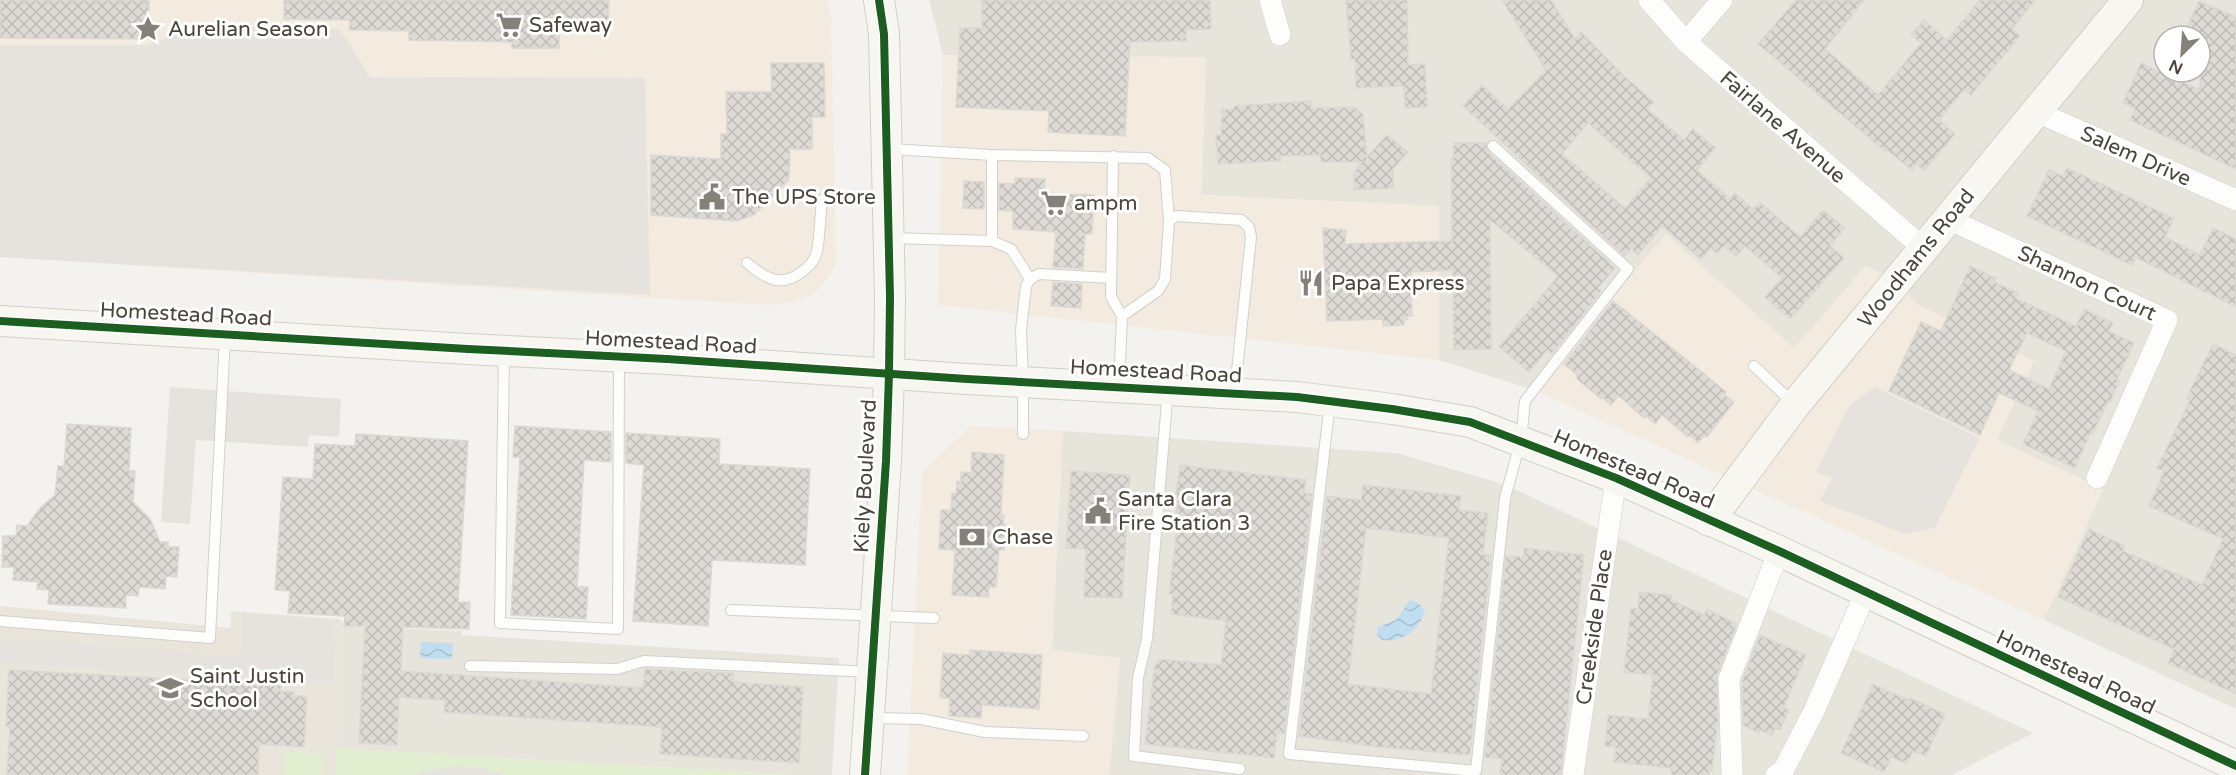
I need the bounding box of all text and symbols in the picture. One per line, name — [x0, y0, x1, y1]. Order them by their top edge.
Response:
supermarket icon: Safeway — [494, 10, 524, 40]
place label: Safeway — [529, 13, 612, 38]
place icon: Aurelian Season — [133, 14, 163, 44]
place label: Aurelian Season — [168, 17, 329, 42]
north arrow — [2152, 24, 2212, 84]
text: N — [2166, 55, 2186, 78]
street label: Fairlane Avenue — [1715, 66, 1851, 189]
street label: Salem Drive — [2077, 121, 2195, 192]
public building icon: The UPS Store — [697, 182, 727, 212]
street label: Woodhams Road — [1853, 184, 1980, 333]
place label: The UPS Store — [732, 185, 876, 210]
supermarket icon: ampm — [1039, 188, 1069, 218]
place label: ampm — [1074, 191, 1138, 216]
street label: Shannon Court — [2014, 240, 2160, 326]
restaurant icon: Papa Express — [1296, 268, 1326, 298]
place label: Papa Express — [1331, 271, 1465, 296]
street label: Homestead Road — [99, 298, 273, 331]
street label: Homestead Road — [584, 326, 758, 359]
street label: Homestead Road — [1069, 355, 1243, 388]
street label: Kiely Boulevard — [849, 399, 882, 554]
street label: Homestead Road — [1550, 424, 1718, 515]
place label: Santa Clara Fire Station 3 — [1118, 487, 1250, 536]
public building icon: Santa Clara Fire Station 3 — [1083, 496, 1113, 526]
bank icon: Chase — [957, 522, 987, 552]
place label: Chase — [992, 525, 1053, 550]
street label: Creekside Place — [1571, 547, 1618, 707]
street label: Homestead Road — [1992, 625, 2159, 720]
place label: Saint Justin School — [190, 664, 305, 713]
school or university icon: Saint Justin School — [155, 673, 185, 703]

